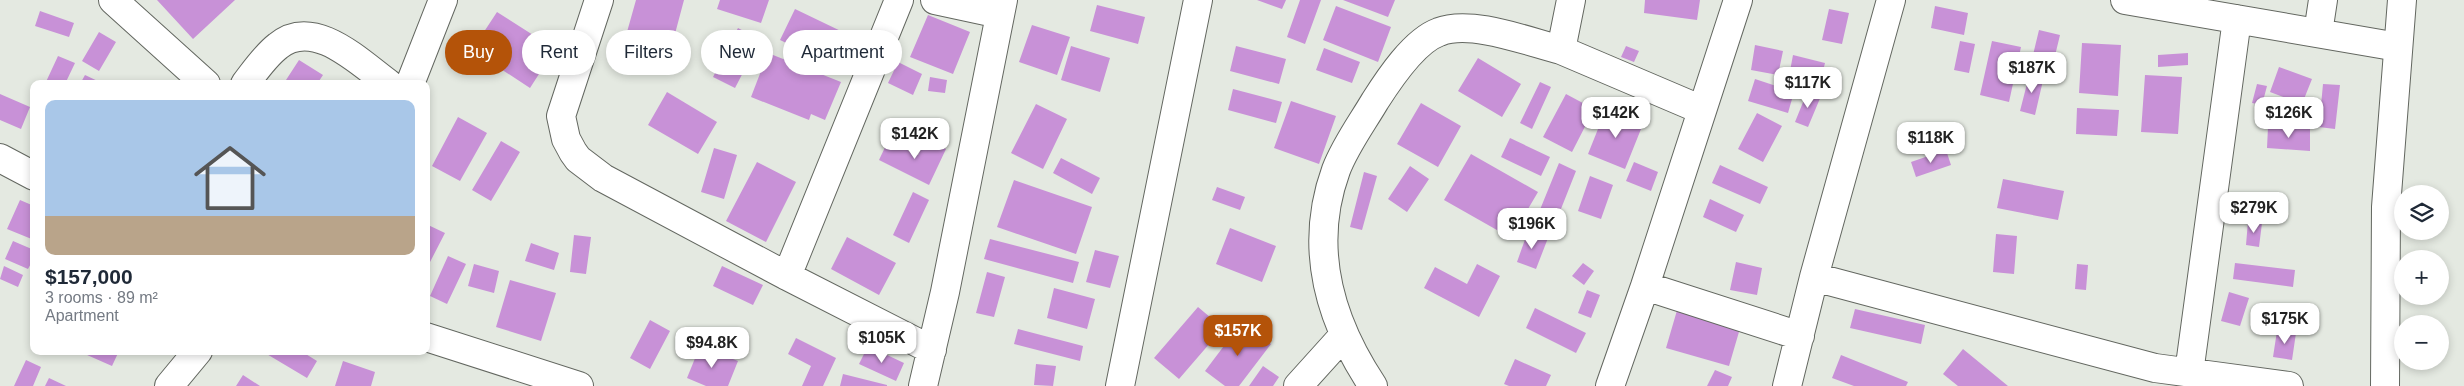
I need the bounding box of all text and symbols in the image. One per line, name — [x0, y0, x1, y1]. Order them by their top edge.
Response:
chip: Buy — [445, 30, 512, 75]
chip: Rent — [522, 30, 596, 75]
chip: Filters — [606, 30, 691, 75]
chip: New — [701, 30, 773, 75]
chip: Apartment — [783, 30, 902, 75]
pin: $187K — [1997, 52, 2067, 94]
text: $187K — [2008, 59, 2056, 76]
pin: $117K — [1773, 66, 1843, 109]
text: $117K — [1785, 74, 1831, 91]
pin: $142K — [1581, 96, 1651, 139]
pin: $126K — [2254, 96, 2324, 139]
text: $142K — [1592, 104, 1640, 121]
text: $126K — [2265, 104, 2313, 121]
pin: $142K — [880, 118, 950, 160]
pin: $118K — [1896, 121, 1966, 164]
text: $142K — [891, 125, 939, 142]
text: $118K — [1908, 129, 1954, 146]
icon: home — [185, 133, 275, 223]
map controls — [2394, 185, 2449, 370]
button: layers — [2394, 185, 2449, 240]
pin: $279K — [2219, 192, 2289, 234]
text: $279K — [2230, 199, 2278, 216]
pin: $196K — [1497, 208, 1567, 250]
text: $196K — [1508, 215, 1556, 232]
button: + — [2394, 250, 2449, 305]
text: $157,000 — [45, 265, 133, 288]
text: 3 rooms · 89 m² — [45, 289, 158, 306]
pin: $175K — [2250, 302, 2320, 345]
text: Apartment — [45, 307, 119, 324]
text: $175K — [2261, 310, 2309, 327]
pin: $157K — [1203, 314, 1273, 357]
button: − — [2394, 315, 2449, 370]
pin: $105K — [847, 322, 917, 364]
text: $157K — [1214, 322, 1262, 339]
pin: $94.8K — [671, 326, 753, 369]
text: $105K — [858, 329, 906, 346]
text: $94.8K — [686, 334, 738, 351]

